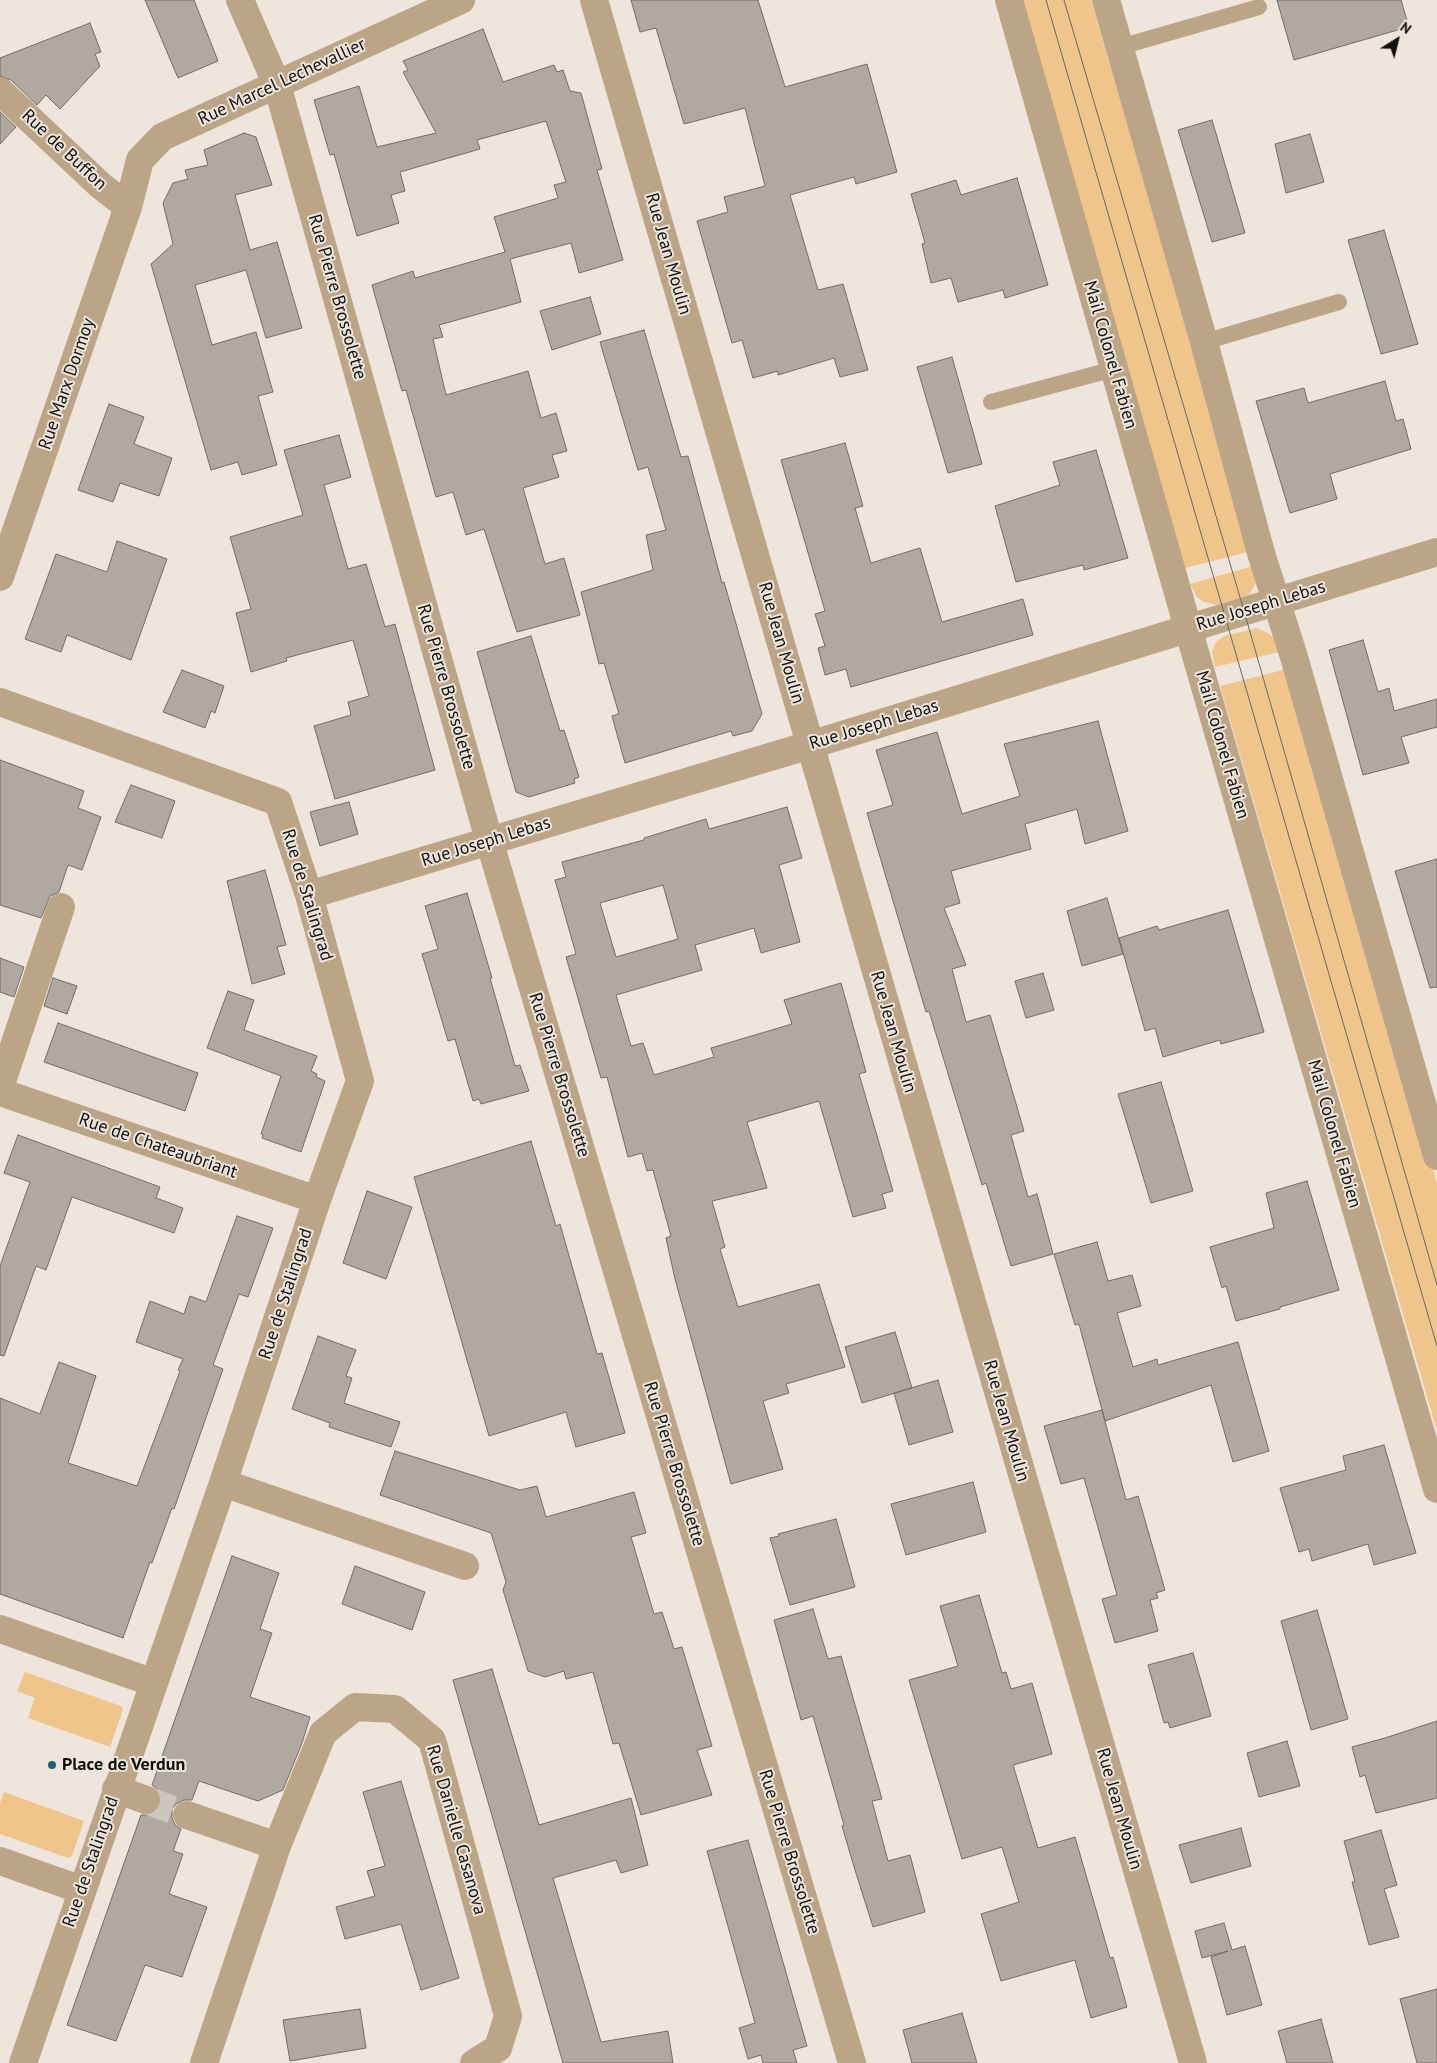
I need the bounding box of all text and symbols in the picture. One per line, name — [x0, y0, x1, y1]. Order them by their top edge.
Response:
north arrow — [1372, 15, 1422, 65]
text: N — [1397, 18, 1415, 38]
street label: Rue Marcel Lechevallier — [195, 34, 369, 130]
street label: Rue de Buffon — [17, 105, 111, 195]
street label: Rue Jean Moulin — [640, 191, 696, 317]
street label: Rue Pierre Brossolette — [303, 212, 371, 382]
street label: Mail Colonel Fabien — [1079, 278, 1141, 432]
street label: Rue Marx Dormoy — [34, 315, 100, 453]
street label: Rue Joseph Lebas — [1194, 576, 1328, 636]
street label: Rue Jean Moulin — [753, 580, 809, 706]
street label: Rue Pierre Brossolette — [412, 602, 480, 772]
street label: Mail Colonel Fabien — [1191, 668, 1253, 822]
street label: Rue Joseph Lebas — [807, 695, 941, 755]
street label: Rue Joseph Lebas — [419, 812, 553, 872]
street label: Rue de Stalingrad — [277, 826, 337, 964]
street label: Rue Jean Moulin — [865, 969, 921, 1095]
street label: Rue Pierre Brossolette — [524, 990, 594, 1160]
street label: Mail Colonel Fabien — [1303, 1057, 1365, 1211]
street label: Rue de Chateaubriant — [76, 1109, 240, 1183]
street label: Rue de Stalingrad — [255, 1226, 317, 1362]
street label: Rue Jean Moulin — [978, 1358, 1034, 1484]
street label: Rue Pierre Brossolette — [639, 1379, 709, 1549]
street label: Rue Danielle Casanova — [421, 1743, 491, 1917]
street label: Rue Jean Moulin — [1091, 1746, 1147, 1872]
place label: Place de Verdun — [62, 1754, 185, 1776]
marker: Place de Verdun — [46, 1759, 58, 1771]
street label: Rue Pierre Brossolette — [754, 1767, 824, 1937]
street label: Rue de Stalingrad — [59, 1794, 123, 1930]

